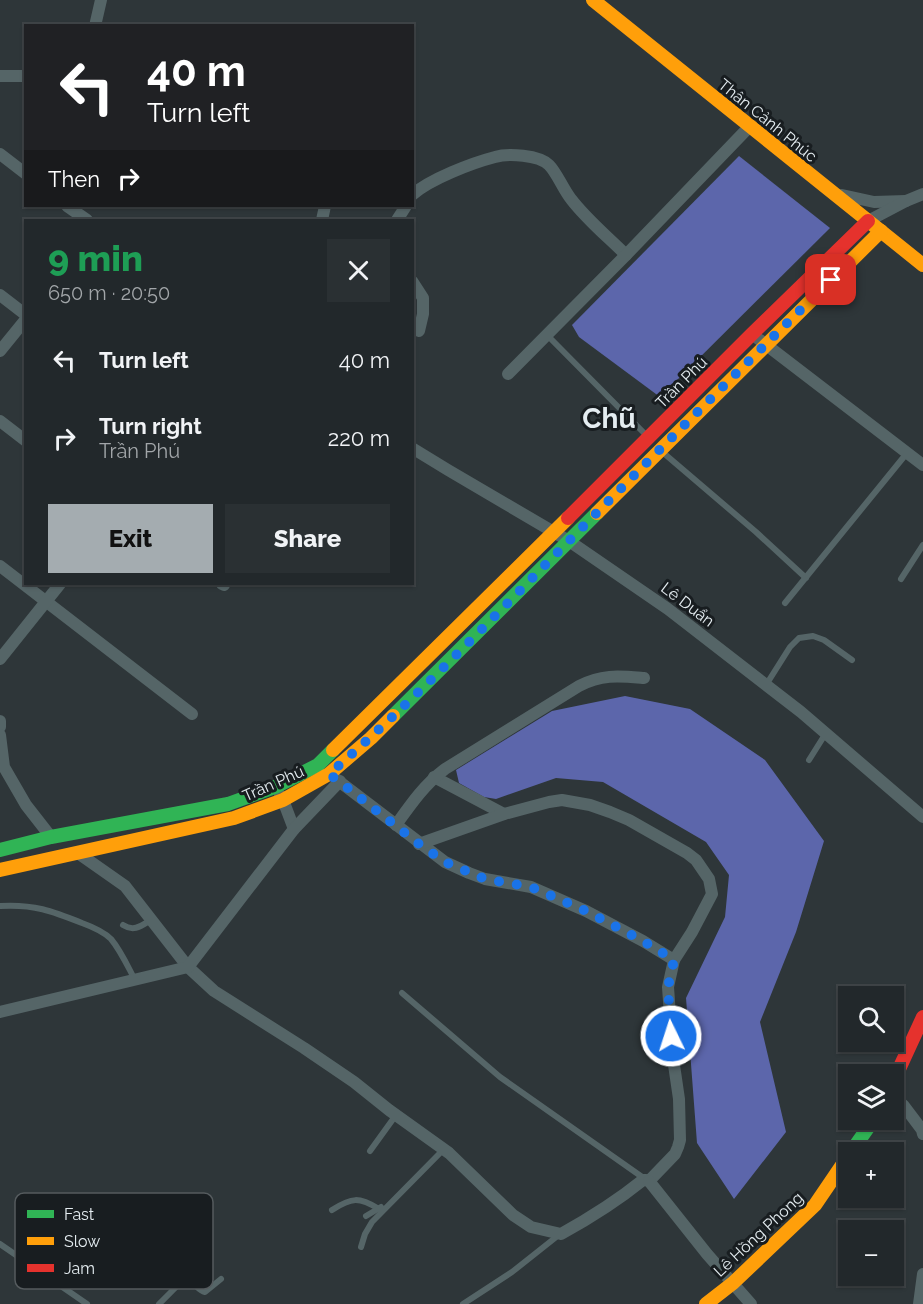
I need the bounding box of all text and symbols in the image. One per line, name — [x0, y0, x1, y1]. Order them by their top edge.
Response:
text: 40 m — [147, 47, 246, 96]
icon: left — [48, 48, 126, 126]
street label: Thân Cảnh Phúc — [715, 75, 821, 166]
text: Turn left — [147, 97, 250, 128]
icon: right — [112, 162, 145, 195]
text: Then — [48, 166, 100, 192]
text: 9 min — [48, 237, 143, 279]
button: close — [327, 239, 390, 302]
pin — [805, 254, 856, 305]
icon: arrive — [814, 263, 847, 296]
text: 650 m · 20:50 — [48, 281, 170, 305]
icon: left — [48, 344, 81, 377]
text: Turn left — [99, 347, 189, 373]
text: 40 m — [339, 347, 390, 373]
street label: Trần Phú — [652, 353, 711, 412]
district label: Chũ — [582, 402, 636, 435]
text: Turn right — [99, 413, 202, 439]
icon: right — [48, 422, 81, 455]
text: 220 m — [328, 425, 390, 451]
text: Trần Phú — [99, 439, 180, 463]
button: Exit — [48, 504, 213, 573]
button: Share — [225, 504, 390, 573]
street label: Lê Duẩn — [657, 578, 718, 631]
street label: Trần Phú — [240, 762, 307, 805]
map controls — [838, 986, 904, 1286]
button: search — [838, 986, 904, 1052]
position arrow — [639, 1004, 703, 1068]
button: layers — [838, 1064, 904, 1130]
button: + — [838, 1142, 904, 1208]
street label: Lê Hồng Phong — [710, 1188, 807, 1281]
legend — [15, 1193, 213, 1289]
text: Fast — [64, 1205, 95, 1224]
button: − — [838, 1220, 904, 1286]
text: Slow — [64, 1232, 100, 1251]
text: Jam — [64, 1259, 95, 1278]

